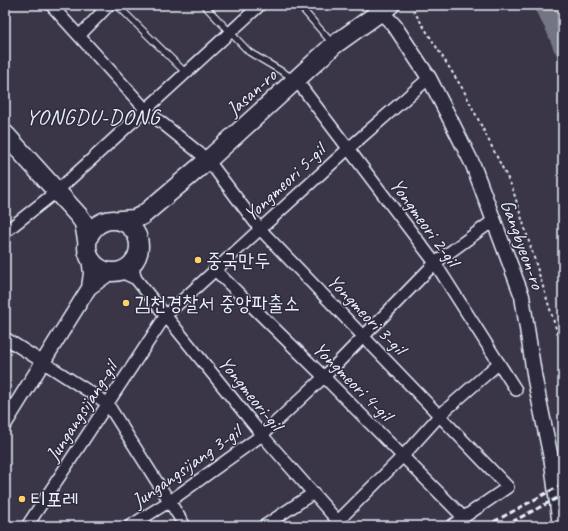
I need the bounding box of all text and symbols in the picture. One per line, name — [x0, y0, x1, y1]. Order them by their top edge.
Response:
street label: Jasan-ro — [220, 63, 282, 122]
district label: YONGDU-DONG — [26, 103, 162, 131]
street label: Yongmeori 5-gil — [238, 136, 333, 227]
street label: Yongmeori 2-gil — [384, 173, 467, 274]
street label: Gangbyeon-ro — [495, 196, 551, 293]
place label: 중국만두 — [206, 248, 270, 273]
marker: 중국만두 — [193, 255, 203, 265]
street label: Yongmeori 3-gil — [322, 269, 414, 363]
place label: 김천경찰서 중앙파출소 — [134, 291, 300, 316]
marker: 김천경찰서 중앙파출소 — [121, 298, 131, 308]
street label: Yongmeori 4-gil — [308, 336, 400, 429]
street label: Yongmeori-gil — [213, 351, 291, 438]
street label: Jungangsijang-gil — [39, 354, 125, 467]
street label: Jungangsijang 3-gil — [126, 418, 249, 514]
place label: 티포레 — [30, 487, 78, 512]
marker: 티포레 — [17, 494, 27, 504]

